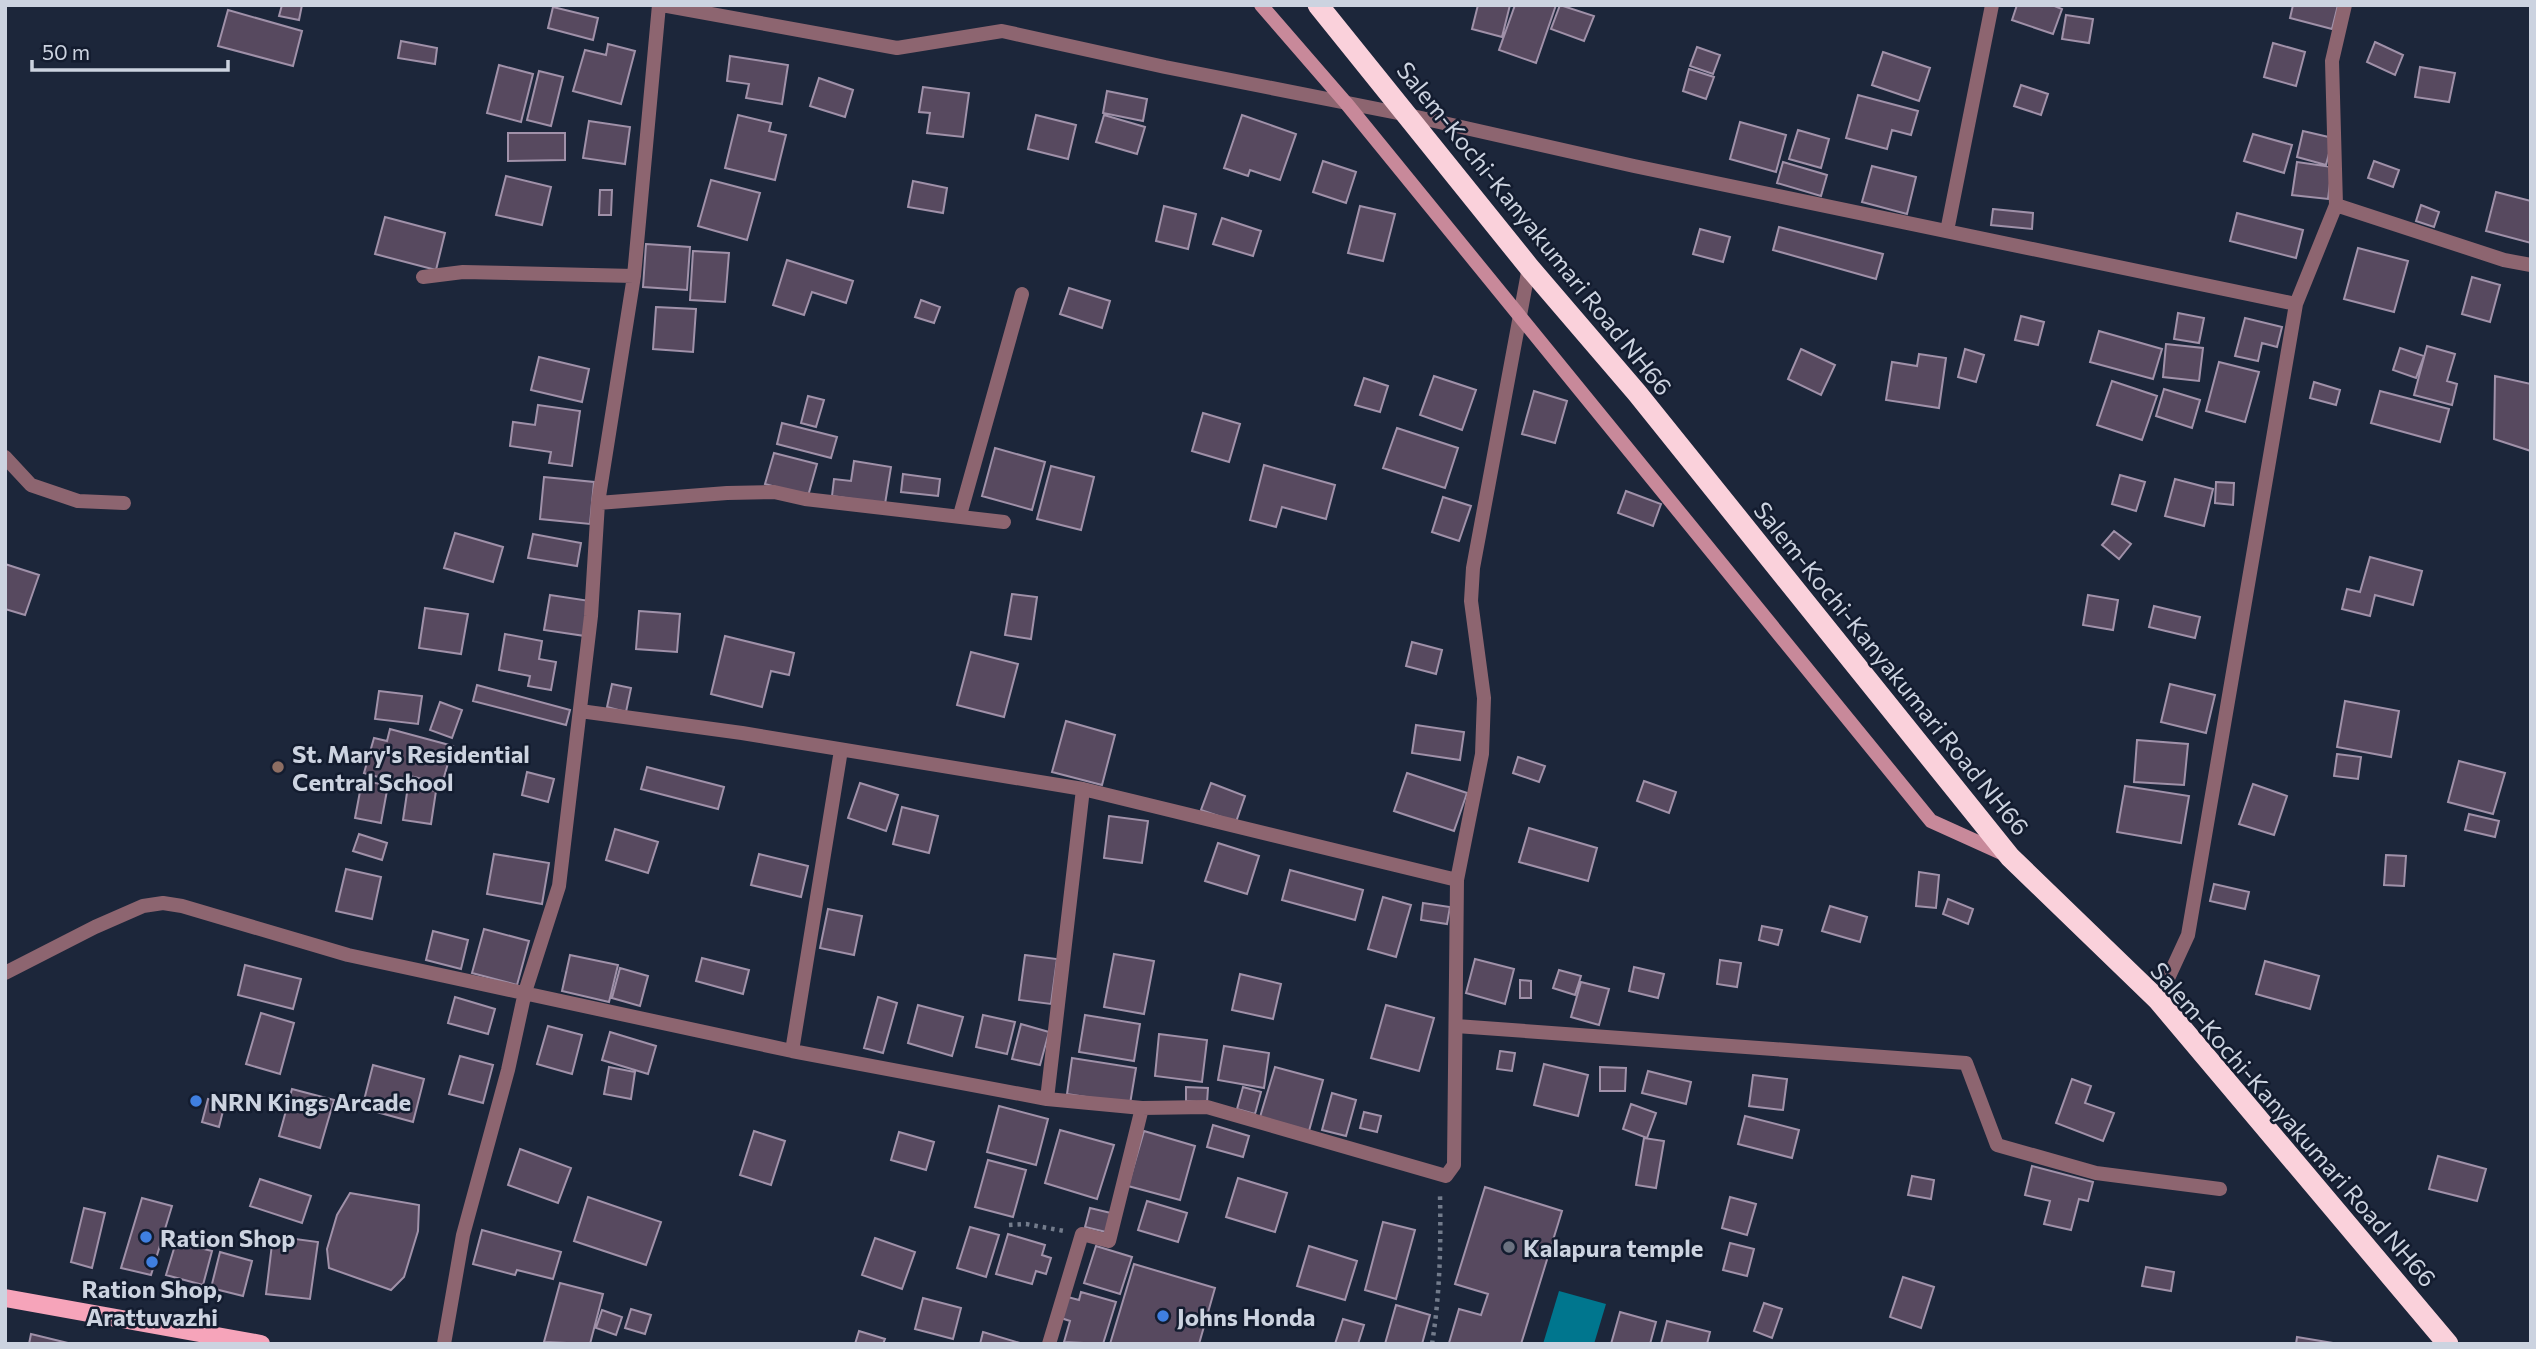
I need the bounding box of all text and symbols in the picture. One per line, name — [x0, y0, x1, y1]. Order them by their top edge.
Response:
scale bar — [32, 28, 228, 72]
text: 50 m — [42, 39, 90, 64]
street label: Salem-Kochi-Kanyakumari Road NH66 — [1391, 55, 1679, 401]
street label: Salem-Kochi-Kanyakumari Road NH66 — [1748, 495, 2036, 841]
place label: St. Mary's Residential Central School — [292, 739, 530, 796]
marker: St. Mary's Residential Central School — [270, 759, 286, 775]
street label: Salem-Kochi-Kanyakumari Road NH66 — [2145, 956, 2443, 1292]
place label: NRN Kings Arcade — [210, 1087, 411, 1116]
marker: NRN Kings Arcade — [188, 1093, 204, 1109]
place label: Ration Shop — [160, 1223, 296, 1252]
marker: Ration Shop — [138, 1229, 154, 1245]
place label: Kalapura temple — [1523, 1233, 1703, 1262]
marker: Kalapura temple — [1501, 1239, 1517, 1255]
marker: Ration Shop, Arattuvazhi — [144, 1254, 160, 1270]
place label: Ration Shop, Arattuvazhi — [81, 1274, 223, 1331]
place label: Johns Honda — [1177, 1302, 1315, 1331]
marker: Johns Honda — [1155, 1308, 1171, 1324]

